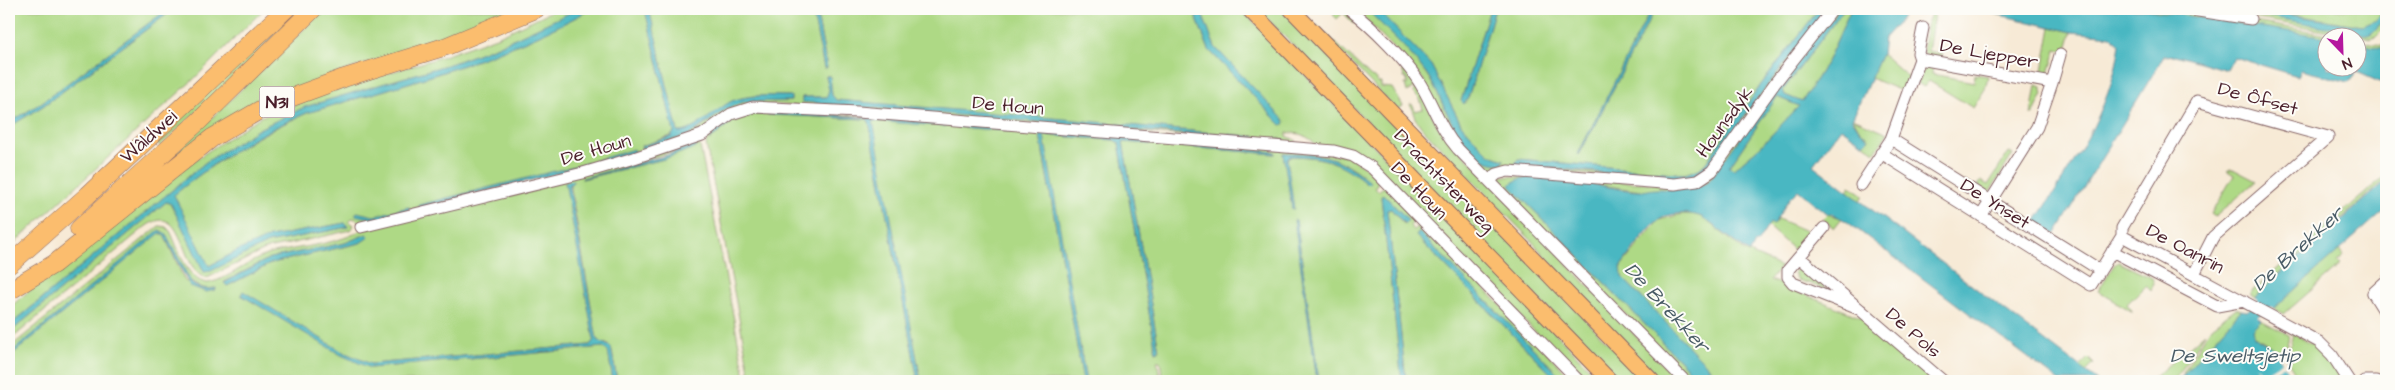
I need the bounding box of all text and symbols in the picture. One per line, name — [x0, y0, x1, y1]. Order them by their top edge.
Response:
north arrow — [2318, 28, 2368, 78]
street label: De Ljepper — [1938, 32, 2041, 76]
text: N — [2339, 52, 2355, 74]
street label: De Ôfset — [2215, 75, 2301, 123]
street label: Hounsdyk — [1690, 80, 1761, 164]
road number: N31 — [260, 86, 294, 118]
street label: De Houn — [971, 89, 1045, 123]
street label: Wâldwei — [114, 104, 184, 170]
street label: Drachtsterweg — [1387, 123, 1501, 240]
street label: De Houn — [558, 127, 634, 173]
street label: De Houn — [1384, 156, 1454, 226]
street label: De Ynset — [1955, 172, 2035, 236]
water label: De Brekker — [2246, 199, 2351, 298]
street label: De Oanrin — [2141, 217, 2229, 281]
water label: De Brekker — [1618, 257, 1718, 361]
street label: De Pols — [1879, 301, 1947, 365]
water label: De Sweltsjetip — [2170, 342, 2302, 370]

